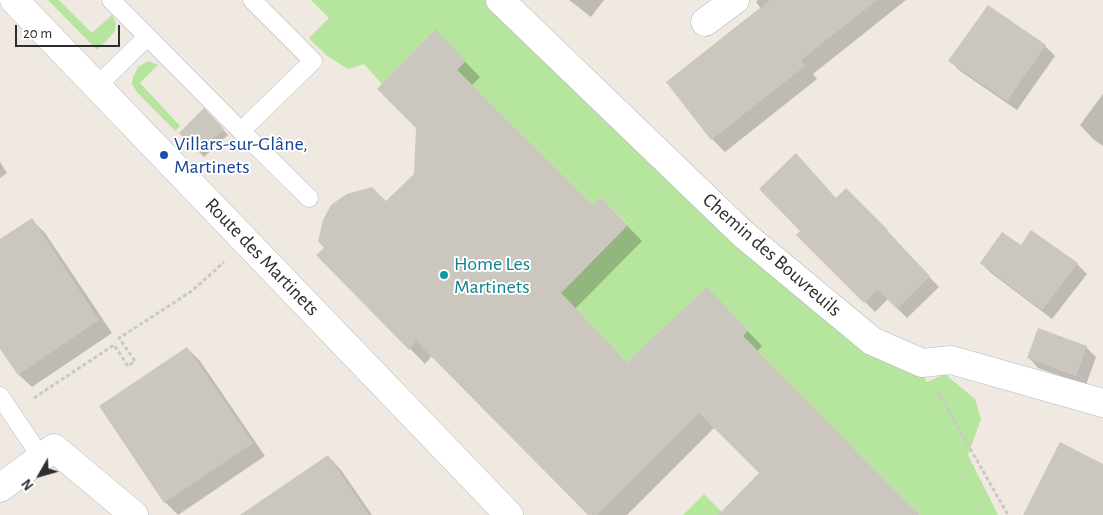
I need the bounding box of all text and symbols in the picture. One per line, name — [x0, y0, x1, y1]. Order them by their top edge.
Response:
scale bar — [18, 15, 122, 47]
text: 20 m — [23, 26, 52, 41]
place label: Villars-sur-Glâne, Martinets — [174, 132, 308, 179]
marker: Villars-sur-Glâne, Martinets — [158, 149, 170, 161]
street label: Chemin des Bouvreuils — [698, 188, 846, 322]
street label: Route des Martinets — [200, 193, 324, 321]
place label: Home Les Martinets — [454, 252, 530, 299]
marker: Home Les Martinets — [438, 269, 450, 281]
north arrow — [15, 450, 65, 500]
text: N — [20, 476, 37, 492]

